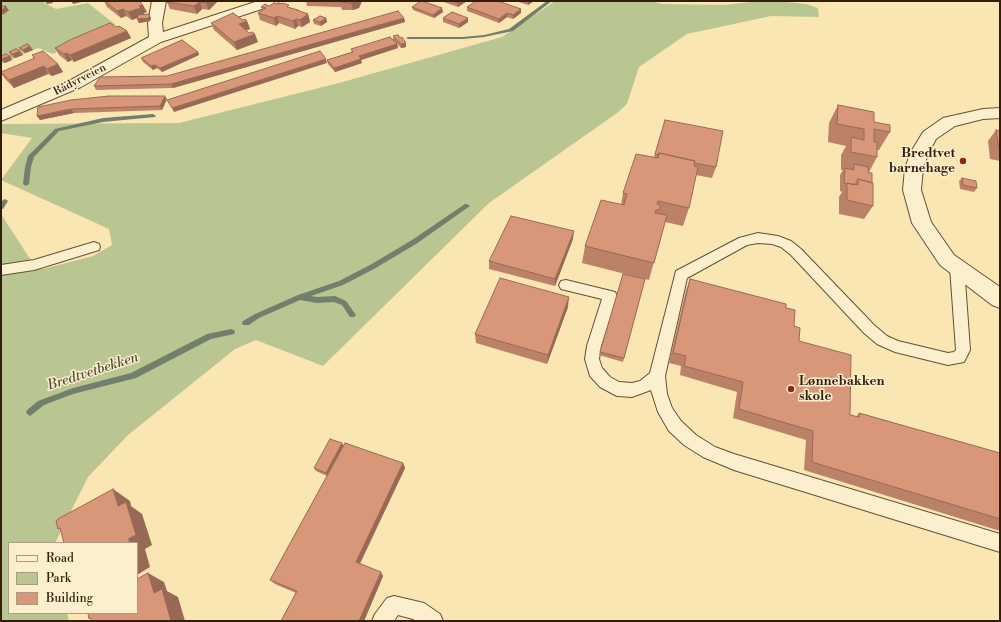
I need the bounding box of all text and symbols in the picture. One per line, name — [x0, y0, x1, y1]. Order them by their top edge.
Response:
street label: Rådyrveien — [52, 61, 108, 99]
place label: Bredtvet barnehage — [889, 146, 955, 177]
marker: Bredtvet barnehage — [958, 156, 968, 166]
water label: Bredtvetbekken — [45, 349, 141, 395]
place label: Lønnebakken skole — [799, 374, 885, 405]
marker: Lønnebakken skole — [786, 384, 796, 394]
legend — [8, 542, 138, 614]
text: Road — [46, 551, 74, 566]
text: Park — [46, 571, 71, 586]
text: Building — [46, 591, 93, 606]

